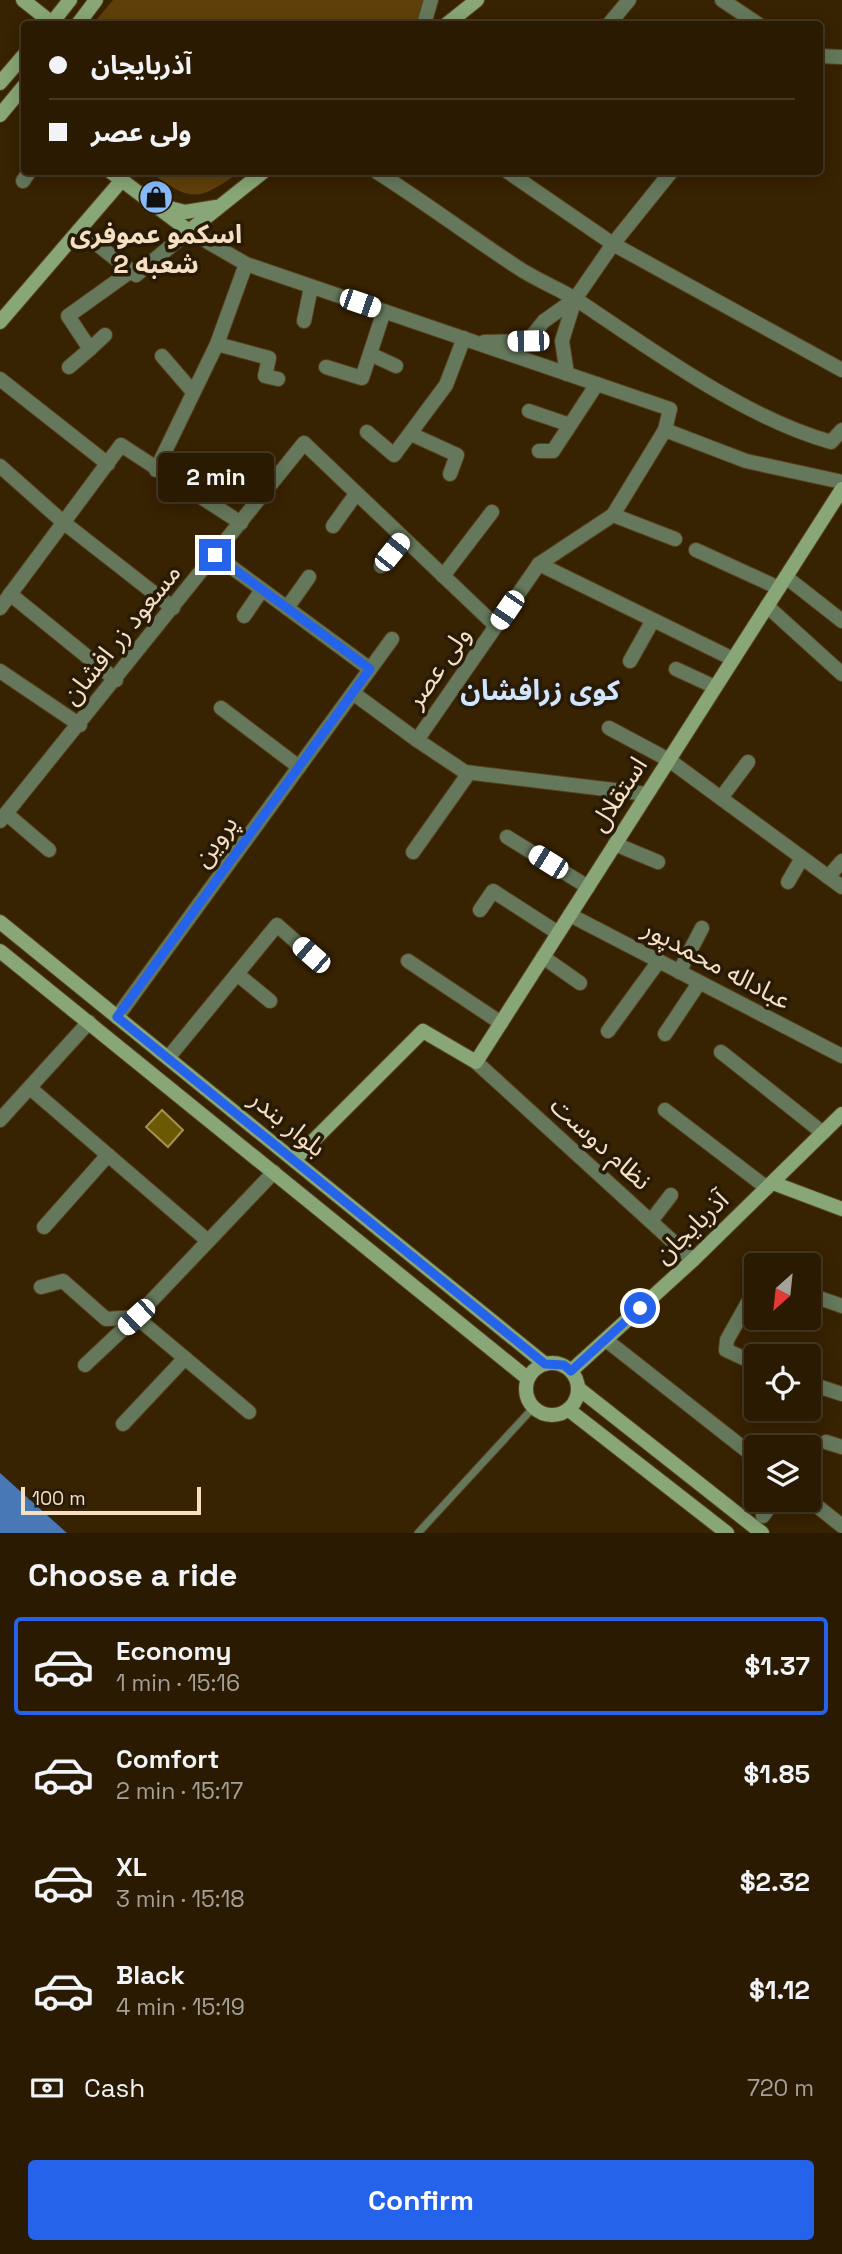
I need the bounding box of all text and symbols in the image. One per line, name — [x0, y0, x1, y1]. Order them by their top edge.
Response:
text: آذربایجان — [91, 48, 192, 82]
text: ولی عصر — [91, 115, 191, 149]
shop icon: اسکمو عموفری شعبه 2 — [137, 178, 175, 216]
place label: اسکمو عموفری شعبه 2 — [70, 217, 242, 281]
car — [337, 286, 384, 320]
car — [507, 330, 550, 352]
callout: 2 min — [157, 454, 273, 503]
text: 2 min — [186, 462, 246, 492]
car — [371, 529, 414, 575]
route end — [199, 539, 231, 571]
street label: مسعود زر افشان — [54, 557, 188, 711]
car — [487, 587, 528, 633]
street label: ولی عصر — [397, 619, 478, 715]
district label: کوی زرافشان — [460, 672, 620, 708]
street label: استقلال — [581, 750, 655, 838]
street label: پروین — [185, 808, 246, 874]
car — [525, 842, 572, 882]
street label: عباداله محمدپور — [636, 910, 797, 1017]
car — [289, 933, 334, 977]
street label: بلوار بندر — [242, 1081, 333, 1164]
street label: نظام دوست — [541, 1089, 659, 1200]
street label: آذربایجان — [646, 1182, 737, 1271]
north arrow — [744, 1253, 821, 1330]
map controls — [744, 1253, 821, 1512]
route start — [624, 1292, 656, 1324]
car — [114, 1295, 159, 1339]
button: locate — [744, 1344, 821, 1421]
button: layers — [744, 1435, 821, 1512]
scale bar — [21, 1484, 201, 1516]
text: 100 m — [32, 1486, 86, 1511]
text: Choose a ride — [28, 1555, 238, 1595]
text: Economy — [116, 1634, 232, 1668]
icon: car — [32, 1635, 95, 1698]
text: $1.37 — [745, 1649, 810, 1683]
text: 1 min · 15:16 — [116, 1668, 240, 1698]
text: Comfort — [116, 1742, 219, 1776]
icon: car — [32, 1743, 95, 1806]
text: $1.85 — [744, 1757, 810, 1791]
text: 2 min · 15:17 — [116, 1776, 243, 1806]
text: XL — [116, 1850, 147, 1884]
icon: car — [32, 1851, 95, 1914]
text: $2.32 — [740, 1865, 810, 1899]
text: 3 min · 15:18 — [116, 1884, 245, 1914]
text: Black — [116, 1958, 185, 1992]
icon: car — [32, 1959, 95, 2022]
text: $1.12 — [749, 1973, 810, 2007]
text: 4 min · 15:19 — [116, 1992, 245, 2022]
icon: cash — [28, 2069, 66, 2107]
text: Cash — [84, 2071, 145, 2105]
text: 720 m — [747, 2073, 814, 2103]
button: Confirm — [28, 2160, 814, 2240]

